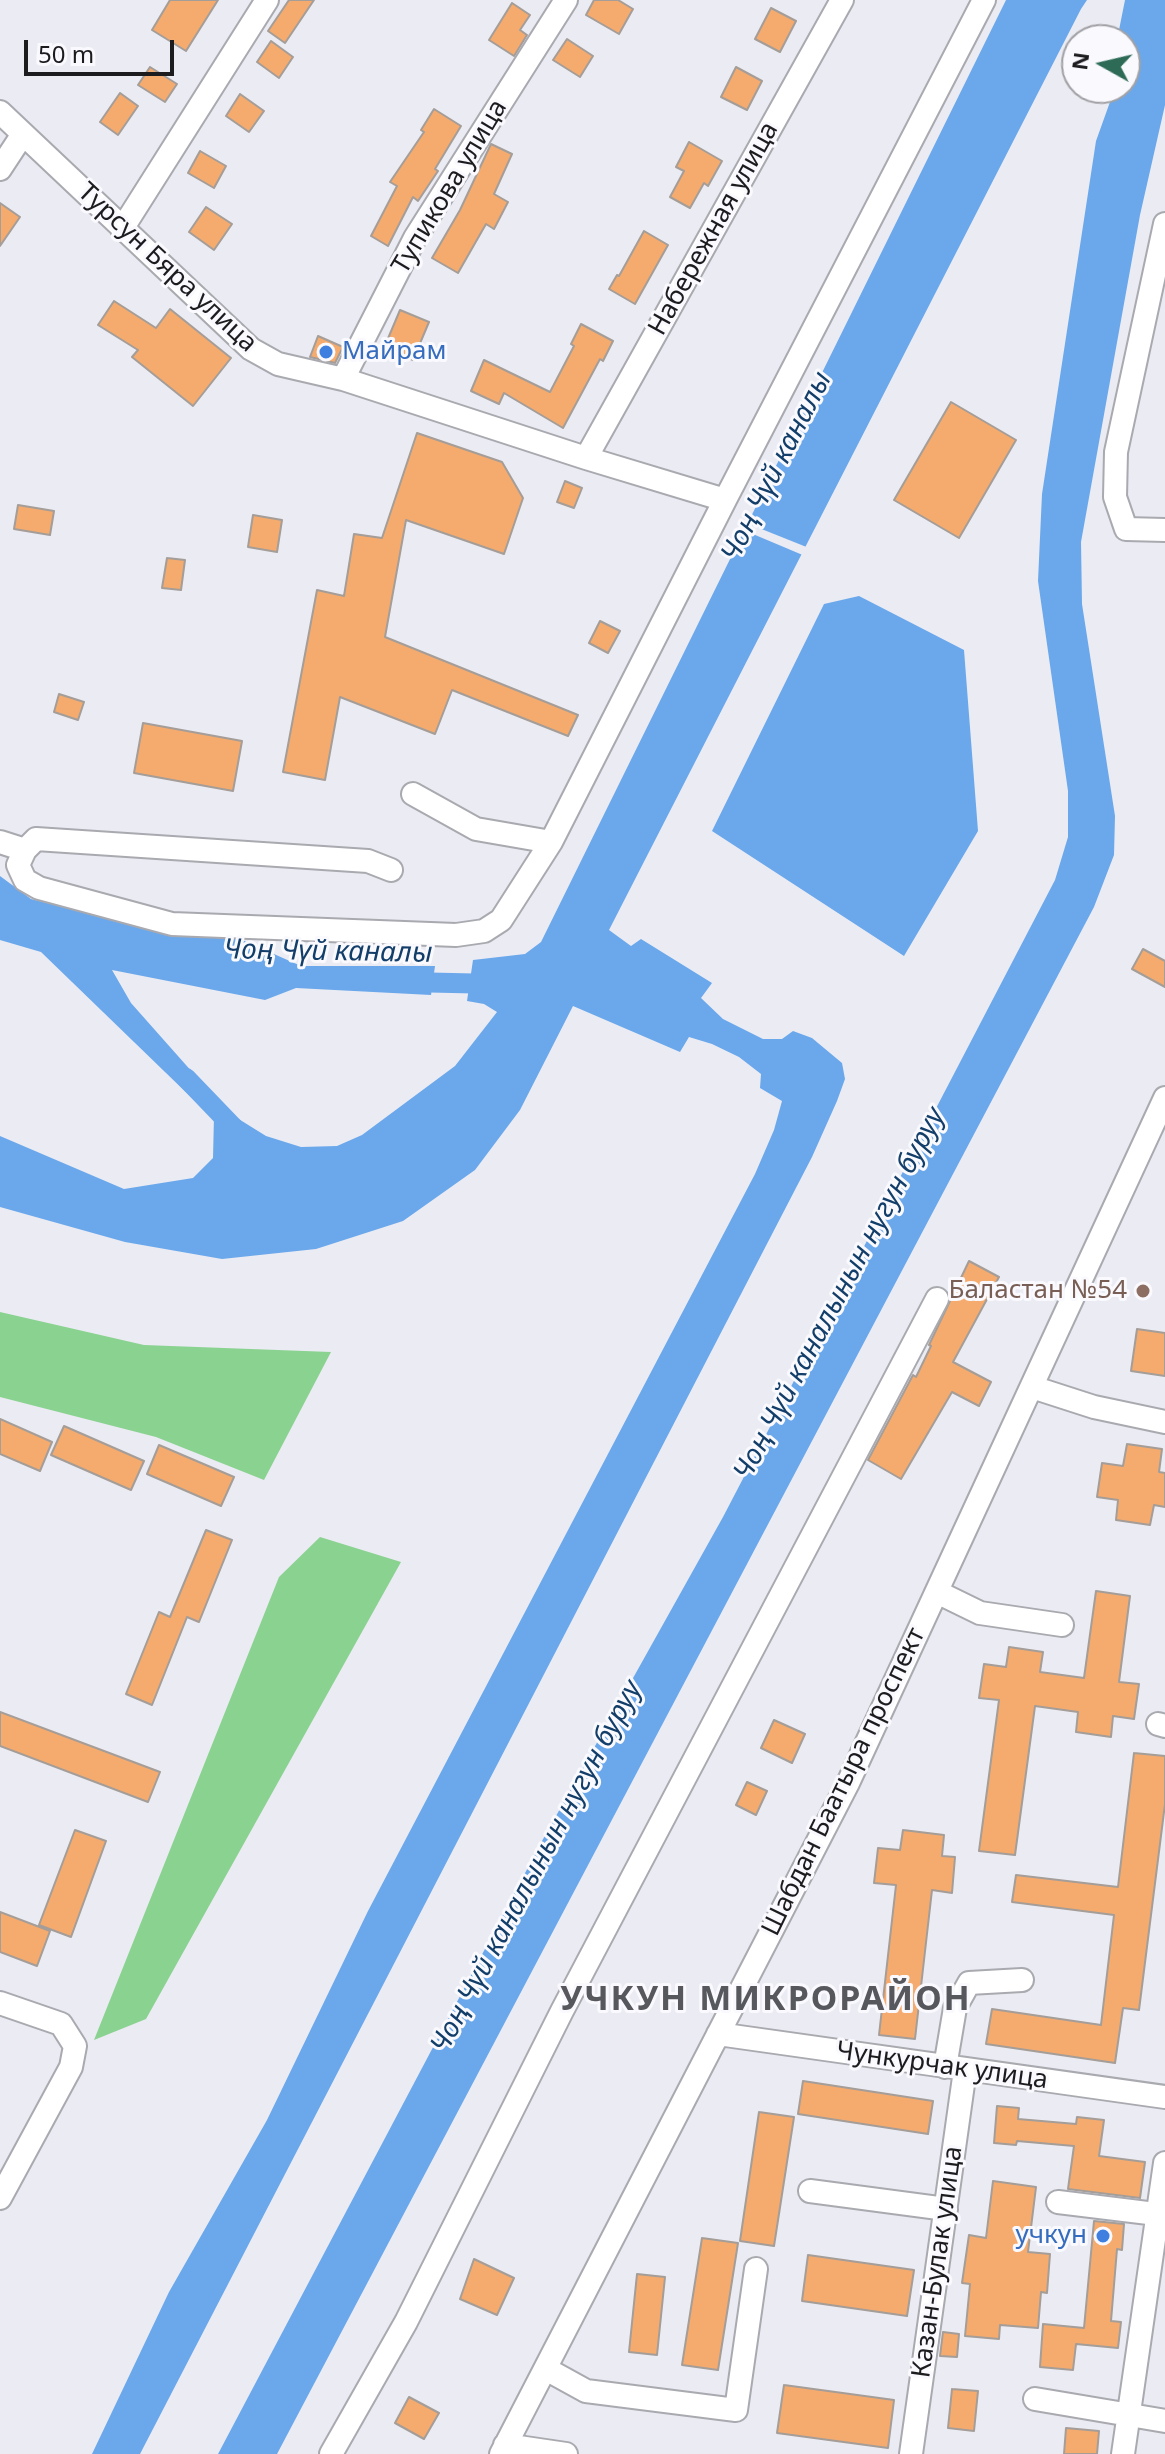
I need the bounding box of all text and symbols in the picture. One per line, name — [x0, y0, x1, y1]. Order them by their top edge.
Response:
scale bar — [28, 24, 178, 74]
north arrow — [1061, 24, 1141, 104]
text: 50 m — [38, 37, 94, 70]
text: N — [1063, 50, 1095, 72]
street label: Тупикова улица — [386, 94, 514, 280]
street label: Набережная улица — [642, 117, 786, 341]
street label: Турсун Бяра улица — [71, 177, 263, 359]
place label: Майрам — [342, 336, 446, 368]
marker: Майрам — [317, 343, 335, 361]
water label: Чоң Чүй каналы — [715, 366, 839, 568]
water label: Чоң Чүй каналы — [223, 933, 433, 971]
water label: Чоң Чүй каналынын нугун буруу — [727, 1102, 953, 1486]
place label: Баластан №54 — [949, 1275, 1127, 1307]
marker: Баластан №54 — [1134, 1282, 1152, 1300]
street label: Шабдан Баатыра проспект — [756, 1623, 932, 1941]
water label: Чоң Чүй каналынын нугун буруу — [424, 1675, 650, 2059]
district label: УЧКУН МИКРОРАЙОН — [560, 1980, 972, 2020]
street label: Чункурчак улица — [834, 2036, 1050, 2096]
street label: Казан-Булак улица — [906, 2144, 970, 2380]
place label: учкун — [1015, 2220, 1087, 2252]
marker: учкун — [1094, 2227, 1112, 2245]

